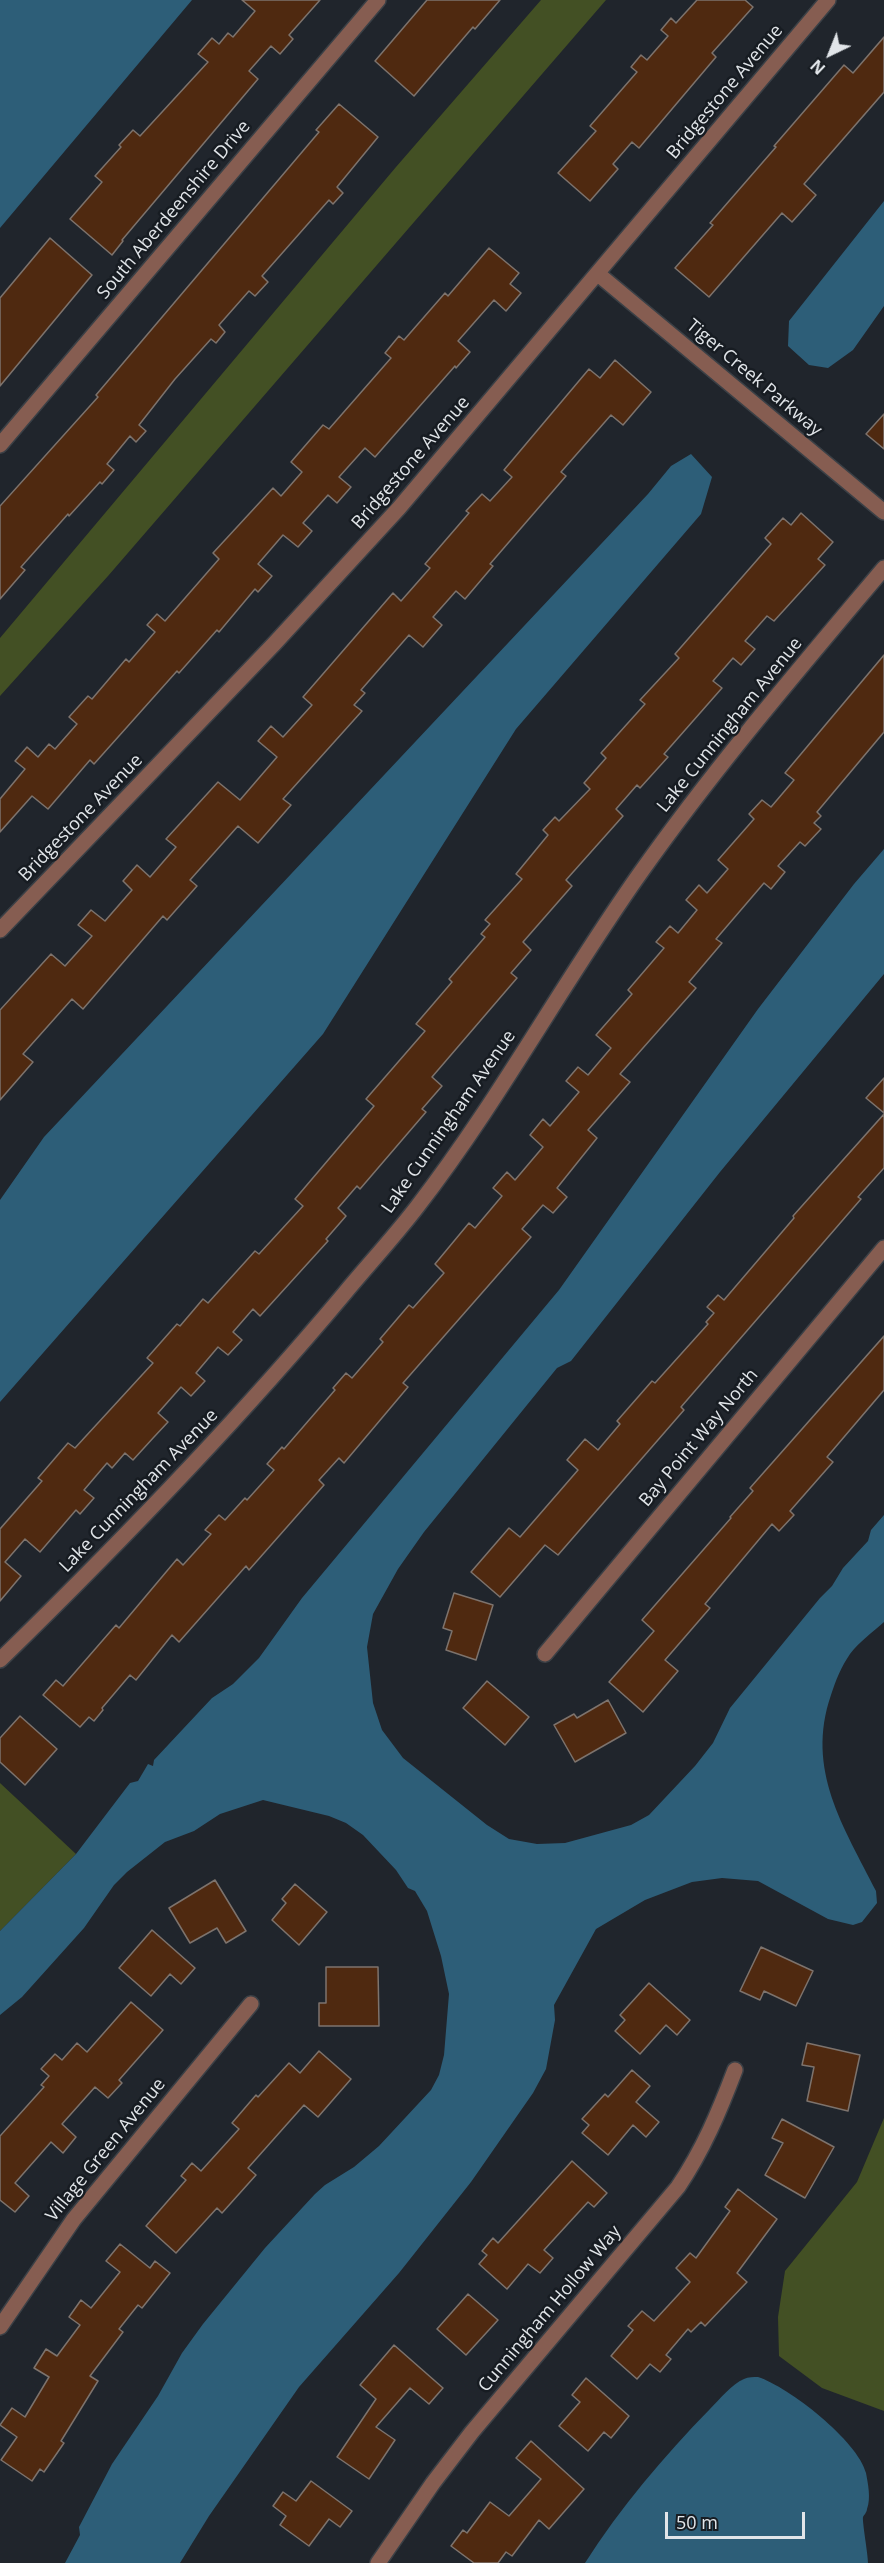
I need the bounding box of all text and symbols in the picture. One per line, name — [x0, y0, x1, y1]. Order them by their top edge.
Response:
street label: Bridgestone Avenue — [662, 20, 788, 164]
north arrow — [800, 24, 860, 84]
text: N — [805, 55, 830, 80]
street label: South Aberdeenshire Drive — [93, 116, 255, 304]
street label: Tiger Creek Parkway — [682, 315, 826, 441]
street label: Bridgestone Avenue — [347, 392, 475, 534]
street label: Lake Cunningham Avenue — [653, 633, 807, 817]
street label: Bridgestone Avenue — [15, 750, 147, 886]
street label: Lake Cunningham Avenue — [377, 1026, 521, 1218]
street label: Bay Point Way North — [635, 1365, 763, 1511]
street label: Lake Cunningham Avenue — [55, 1405, 223, 1577]
street label: Village Green Avenue — [42, 2074, 170, 2226]
street label: Cunningham Hollow Way — [474, 2221, 626, 2397]
scale bar — [668, 2500, 808, 2538]
text: 50 m — [676, 2510, 718, 2534]

